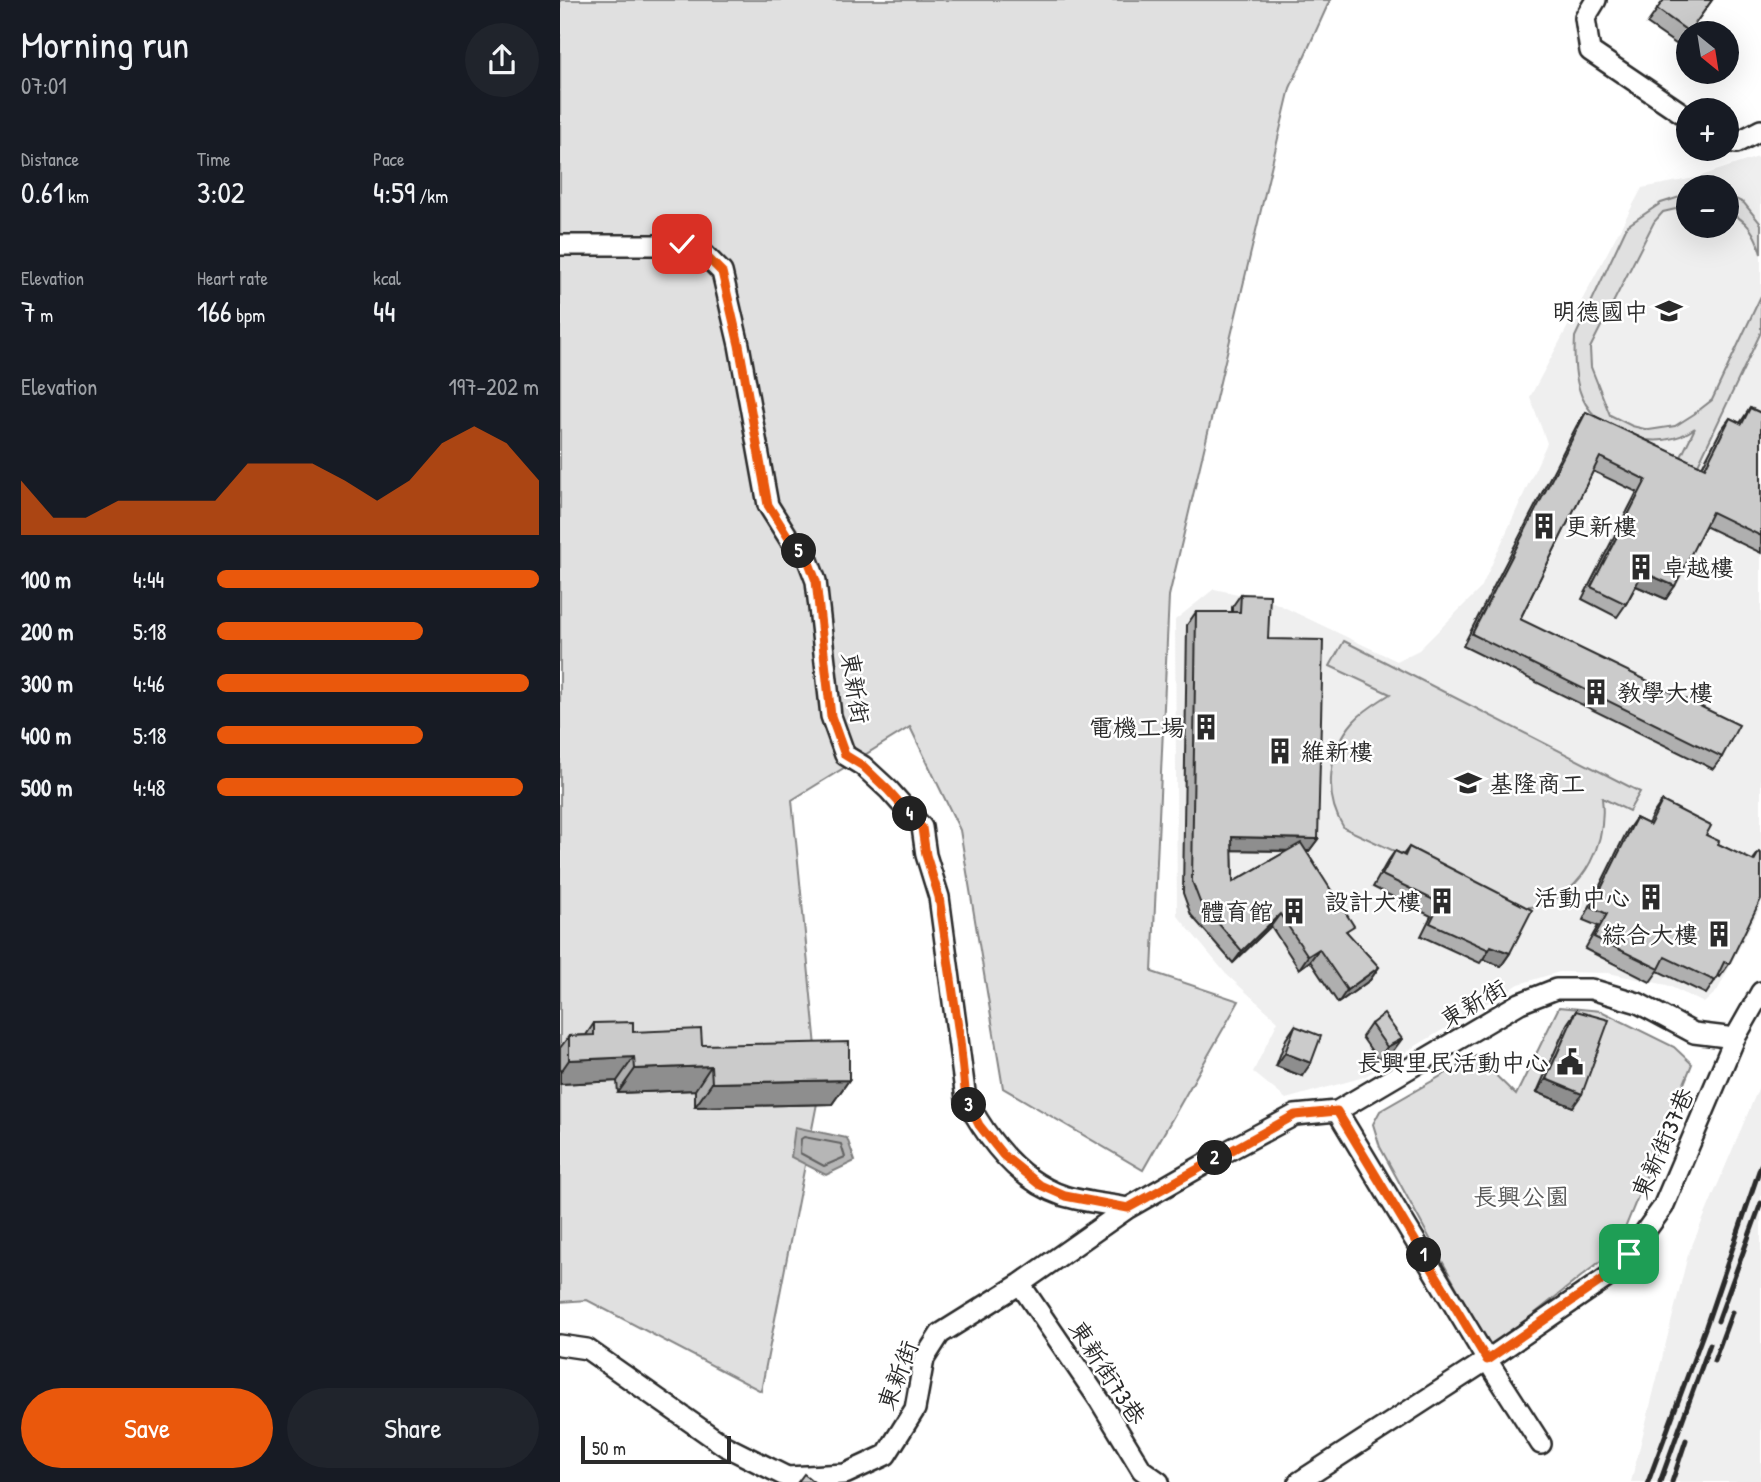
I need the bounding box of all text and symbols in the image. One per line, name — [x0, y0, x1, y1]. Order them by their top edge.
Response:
text: Morning run — [21, 18, 189, 70]
north arrow — [1676, 21, 1740, 84]
map controls — [1676, 21, 1739, 238]
button: share — [465, 23, 539, 97]
text: 07:01 — [21, 70, 67, 101]
button: + — [1676, 98, 1739, 161]
text: Distance — [21, 146, 79, 172]
text: Time — [197, 146, 231, 172]
text: Pace — [373, 146, 405, 172]
text: 0.61 — [21, 172, 64, 212]
text: 3:02 — [197, 172, 245, 212]
text: 4:59 — [373, 172, 415, 212]
button: − — [1676, 175, 1739, 238]
text: km — [64, 183, 89, 209]
text: /km — [415, 183, 448, 209]
pin — [652, 214, 712, 274]
icon: check — [663, 225, 701, 263]
text: Elevation — [21, 265, 84, 291]
text: Heart rate — [197, 265, 268, 291]
text: kcal — [373, 265, 401, 291]
text: 7 — [21, 291, 36, 331]
text: 166 — [197, 291, 232, 331]
text: 44 — [373, 291, 396, 331]
place label: 明德國中 — [1552, 295, 1648, 327]
school or university icon: 明德國中 — [1654, 296, 1684, 326]
text: m — [36, 302, 53, 328]
text: bpm — [232, 302, 265, 328]
text: Elevation — [21, 371, 97, 402]
text: 197–202 m — [448, 371, 539, 402]
place label: 更新樓 — [1565, 510, 1637, 542]
building icon: 更新樓 — [1529, 511, 1559, 541]
pin: 5 — [782, 534, 816, 568]
text: 5 — [794, 537, 803, 563]
place label: 卓越樓 — [1662, 551, 1734, 583]
building icon: 卓越樓 — [1626, 552, 1656, 582]
text: 100 m — [21, 564, 71, 595]
text: 4:44 — [133, 564, 164, 595]
text: 200 m — [21, 616, 73, 647]
text: 5:18 — [133, 616, 166, 647]
street label: 東新街 — [835, 650, 877, 726]
text: 300 m — [21, 668, 73, 699]
text: 4:46 — [133, 668, 165, 699]
place label: 教學大樓 — [1617, 676, 1713, 708]
building icon: 教學大樓 — [1581, 677, 1611, 707]
place label: 電機工場 — [1089, 711, 1185, 743]
building icon: 電機工場 — [1191, 712, 1221, 742]
text: 400 m — [21, 720, 71, 751]
text: 5:18 — [133, 720, 166, 751]
place label: 維新樓 — [1301, 735, 1373, 767]
building icon: 維新樓 — [1265, 736, 1295, 766]
place label: 基隆商工 — [1489, 767, 1585, 799]
school or university icon: 基隆商工 — [1453, 768, 1483, 798]
text: 500 m — [21, 772, 72, 803]
text: 4:48 — [133, 772, 166, 803]
pin: 4 — [892, 796, 928, 832]
text: 4 — [906, 800, 913, 826]
place label: 活動中心 — [1534, 881, 1630, 913]
building icon: 活動中心 — [1636, 882, 1666, 912]
place label: 設計大樓 — [1325, 885, 1421, 917]
building icon: 設計大樓 — [1427, 886, 1457, 916]
place label: 體育館 — [1201, 895, 1273, 927]
building icon: 體育館 — [1279, 896, 1309, 926]
place label: 綜合大樓 — [1602, 918, 1698, 950]
building icon: 綜合大樓 — [1704, 919, 1734, 949]
street label: 東新街 — [1434, 971, 1512, 1035]
place label: 長興里民活動中心 — [1357, 1046, 1549, 1078]
public building icon: 長興里民活動中心 — [1555, 1047, 1585, 1077]
street label: 東新街37巷 — [1623, 1082, 1701, 1204]
pin: 3 — [952, 1088, 986, 1122]
text: 3 — [964, 1091, 973, 1117]
pin: 2 — [1198, 1140, 1232, 1176]
text: 2 — [1210, 1144, 1219, 1170]
park label: 長興公園 — [1473, 1180, 1569, 1212]
pin — [1599, 1224, 1659, 1284]
icon: arrive — [1610, 1235, 1648, 1273]
pin: 1 — [1406, 1238, 1442, 1272]
text: 1 — [1420, 1241, 1427, 1267]
street label: 東新街73巷 — [1062, 1314, 1154, 1430]
street label: 東新街 — [869, 1336, 925, 1414]
button: Save — [21, 1388, 273, 1468]
button: Share — [287, 1388, 539, 1468]
scale bar — [581, 1433, 732, 1465]
text: 50 m — [592, 1435, 626, 1461]

